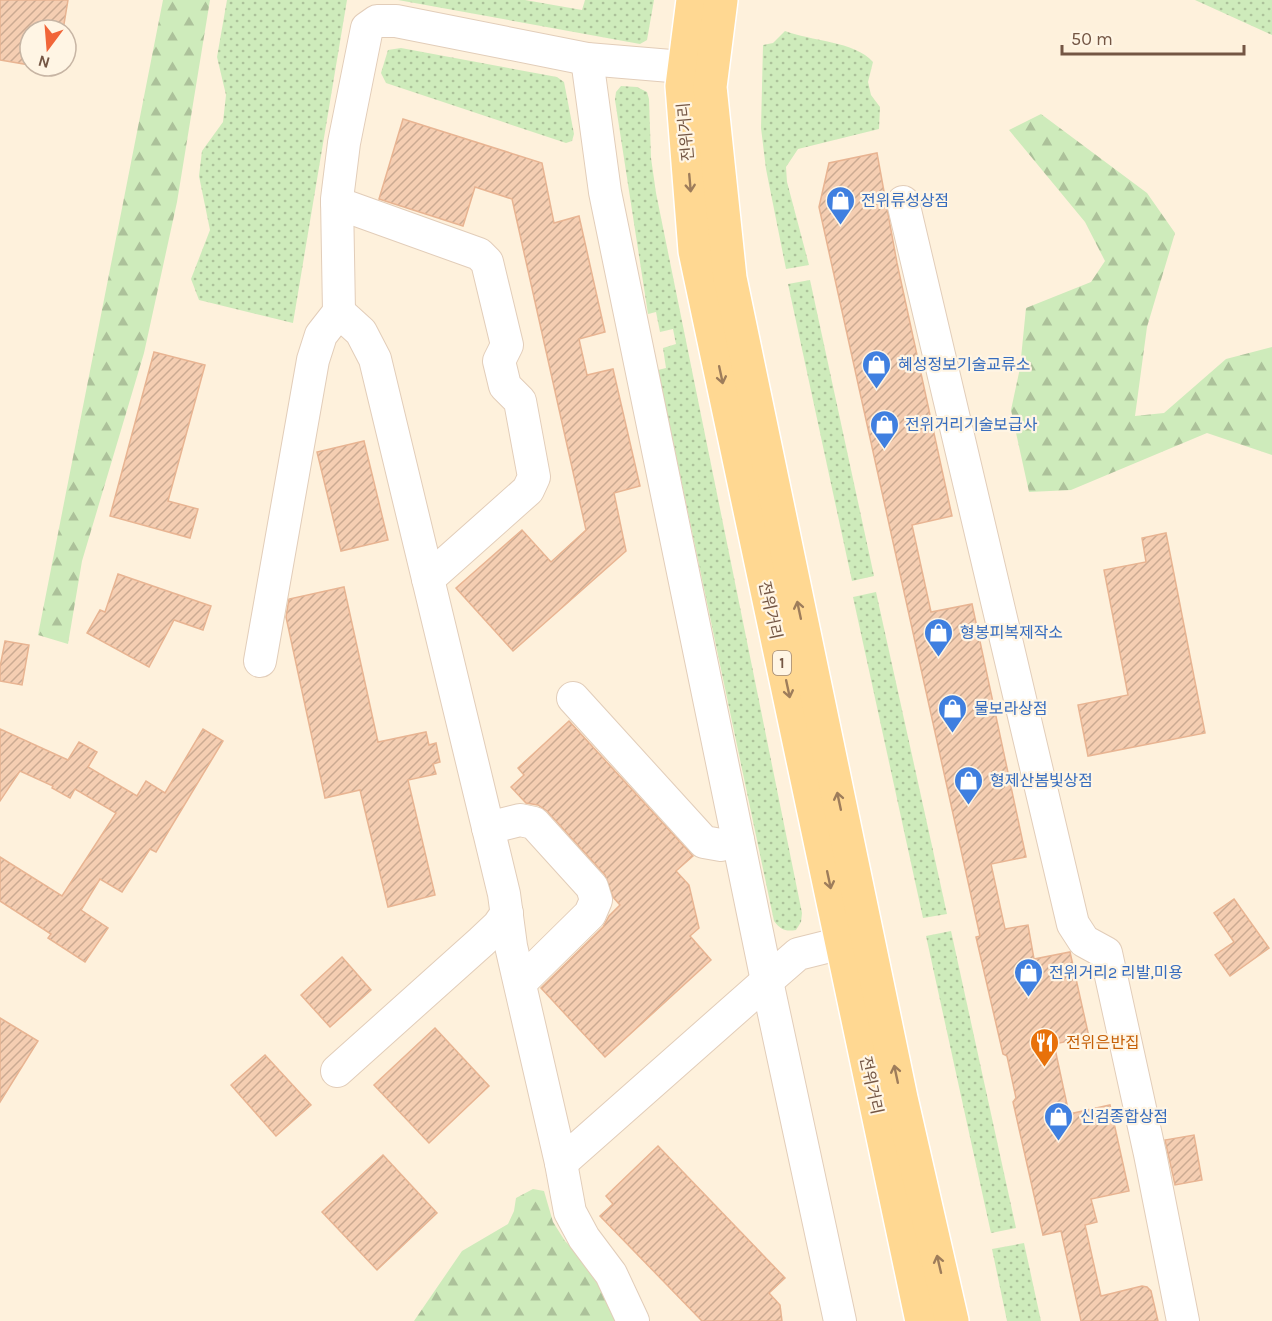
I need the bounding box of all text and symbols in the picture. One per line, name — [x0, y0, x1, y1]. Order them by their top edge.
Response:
north arrow — [18, 18, 78, 78]
scale bar — [1062, 18, 1244, 56]
text: 50 m — [1071, 28, 1113, 50]
text: N — [36, 51, 52, 73]
street label: 전위거리 — [673, 102, 698, 162]
one-way arrow — [684, 173, 695, 193]
shop icon: 전위류성상점 — [824, 184, 856, 226]
place label: 전위류성상점 — [861, 191, 949, 210]
shop icon: 혜성정보기술교류소 — [861, 348, 893, 390]
place label: 혜성정보기술교류소 — [898, 355, 1030, 374]
one-way arrow — [716, 366, 728, 385]
shop icon: 전위거리기술보급사 — [868, 408, 900, 450]
place label: 전위거리기술보급사 — [905, 415, 1038, 434]
street label: 전위거리 — [755, 579, 786, 641]
one-way arrow — [793, 600, 805, 619]
shop icon: 형봉피복제작소 — [923, 616, 955, 658]
place label: 형봉피복제작소 — [960, 623, 1063, 642]
road number: 1 — [773, 651, 791, 675]
one-way arrow — [783, 679, 794, 699]
shop icon: 물보라상점 — [937, 692, 969, 734]
place label: 물보라상점 — [974, 699, 1048, 718]
shop icon: 형제산봄빛상점 — [953, 764, 985, 806]
place label: 형제산봄빛상점 — [990, 771, 1093, 790]
one-way arrow — [833, 791, 844, 811]
one-way arrow — [824, 870, 835, 889]
shop icon: 전위거리2 리발,미용 — [1012, 956, 1044, 998]
place label: 전위거리2 리발,미용 — [1049, 963, 1183, 982]
restaurant icon: 전위은반집 — [1029, 1026, 1061, 1068]
place label: 전위은반집 — [1066, 1033, 1140, 1052]
street label: 전위거리 — [856, 1054, 887, 1116]
one-way arrow — [890, 1064, 901, 1084]
shop icon: 신검종합상점 — [1043, 1100, 1075, 1142]
place label: 신검종합상점 — [1080, 1107, 1168, 1126]
one-way arrow — [932, 1255, 944, 1274]

